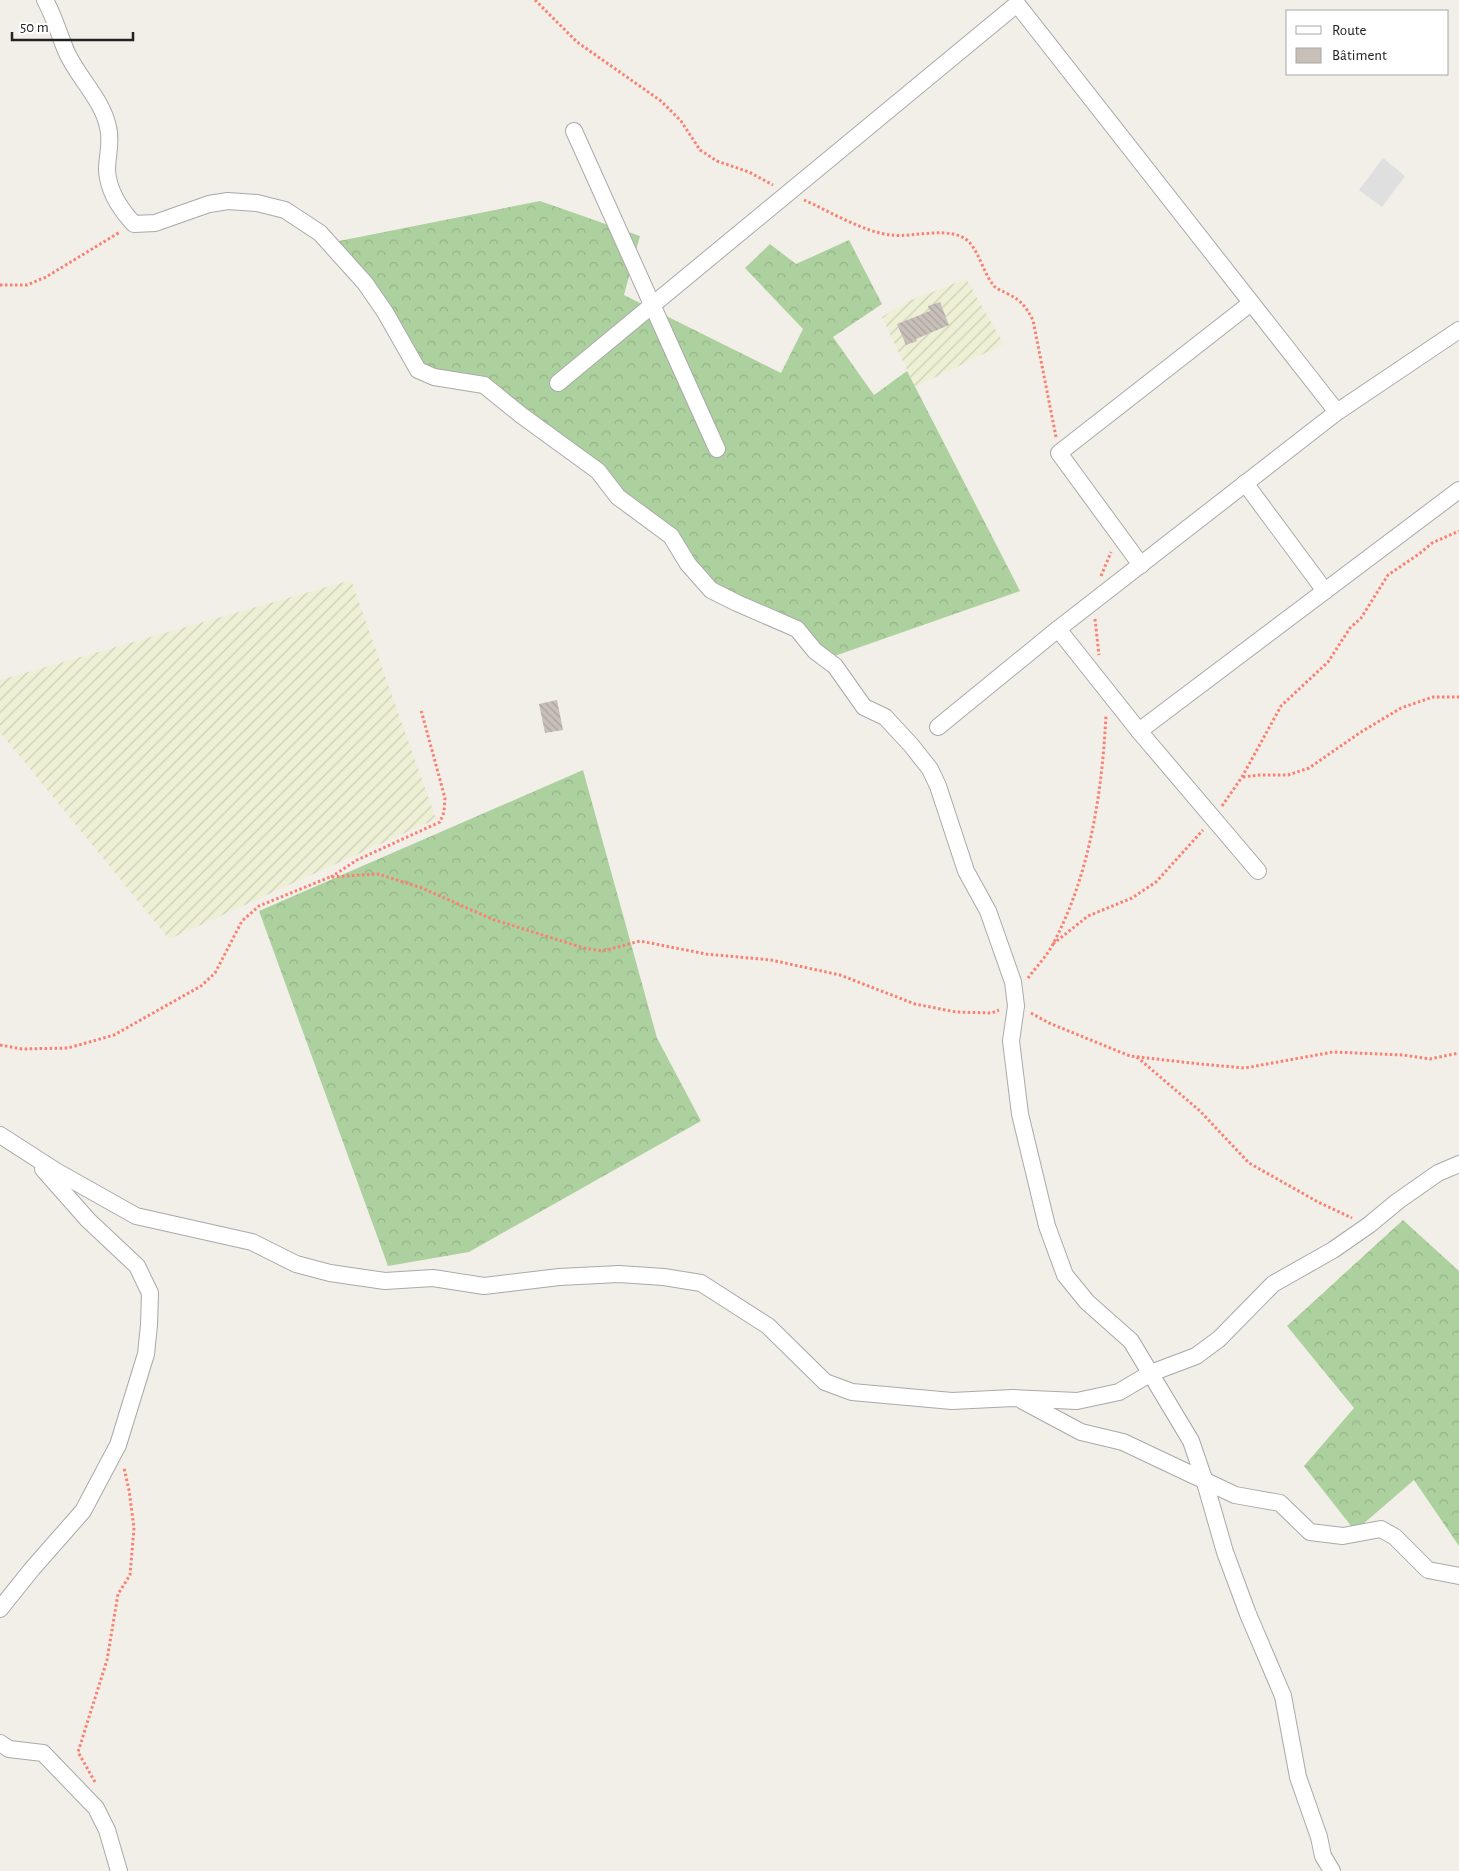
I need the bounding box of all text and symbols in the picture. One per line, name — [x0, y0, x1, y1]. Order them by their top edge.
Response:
scale bar — [12, 10, 134, 42]
legend — [1286, 10, 1449, 75]
text: 50 m — [20, 20, 49, 35]
text: Route — [1332, 23, 1366, 38]
text: Bâtiment — [1332, 48, 1387, 63]

